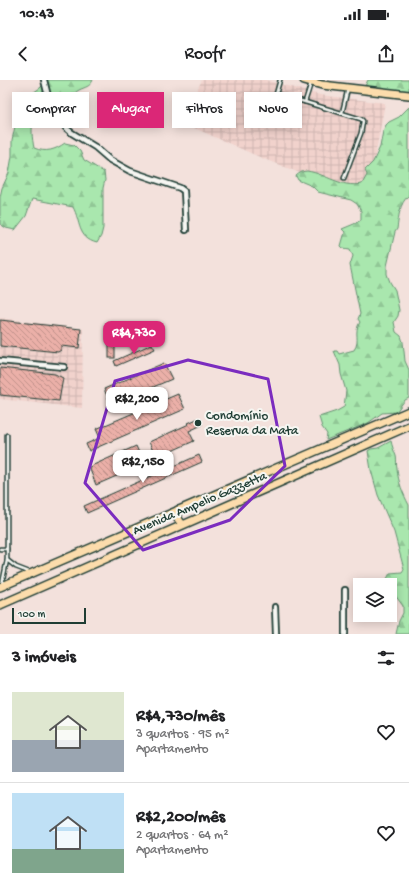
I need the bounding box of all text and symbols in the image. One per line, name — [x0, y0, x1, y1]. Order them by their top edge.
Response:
text: 10:43 — [20, 5, 54, 23]
icon: back — [12, 43, 34, 65]
icon: share — [375, 43, 397, 65]
text: Roofr — [185, 44, 225, 65]
chip: Comprar — [12, 92, 89, 128]
chip: Alugar — [97, 92, 164, 128]
chip: Filtros — [172, 92, 236, 128]
chip: Novo — [244, 92, 302, 128]
pin: R$4,730 — [97, 321, 171, 355]
text: R$4,730 — [112, 326, 156, 341]
pin: R$2,200 — [100, 387, 174, 421]
text: R$2,200 — [115, 392, 159, 407]
place label: Condomínio Reserva da Mata — [206, 409, 299, 439]
marker: Condomínio Reserva da Mata — [193, 418, 203, 428]
pin: R$2,150 — [106, 450, 180, 484]
text: R$2,150 — [122, 455, 164, 470]
street label: Avenida Ampelio Gazzetta — [131, 469, 270, 539]
map controls — [353, 578, 397, 622]
button: layers — [353, 578, 397, 622]
scale bar — [12, 606, 86, 625]
text: 100 m — [18, 609, 45, 621]
icon: filters — [375, 647, 397, 669]
text: 3 imóveis — [12, 648, 76, 668]
text: R$4,730/mês — [136, 707, 224, 727]
icon: home — [44, 708, 92, 756]
icon: heart — [375, 721, 397, 743]
text: 3 quartos · 95 m² — [136, 727, 229, 742]
text: Apartamento — [136, 742, 209, 757]
text: R$2,200/mês — [136, 808, 225, 828]
icon: home — [44, 809, 92, 857]
icon: heart — [375, 822, 397, 844]
text: 2 quartos · 64 m² — [136, 828, 228, 843]
text: Apartamento — [136, 843, 209, 858]

